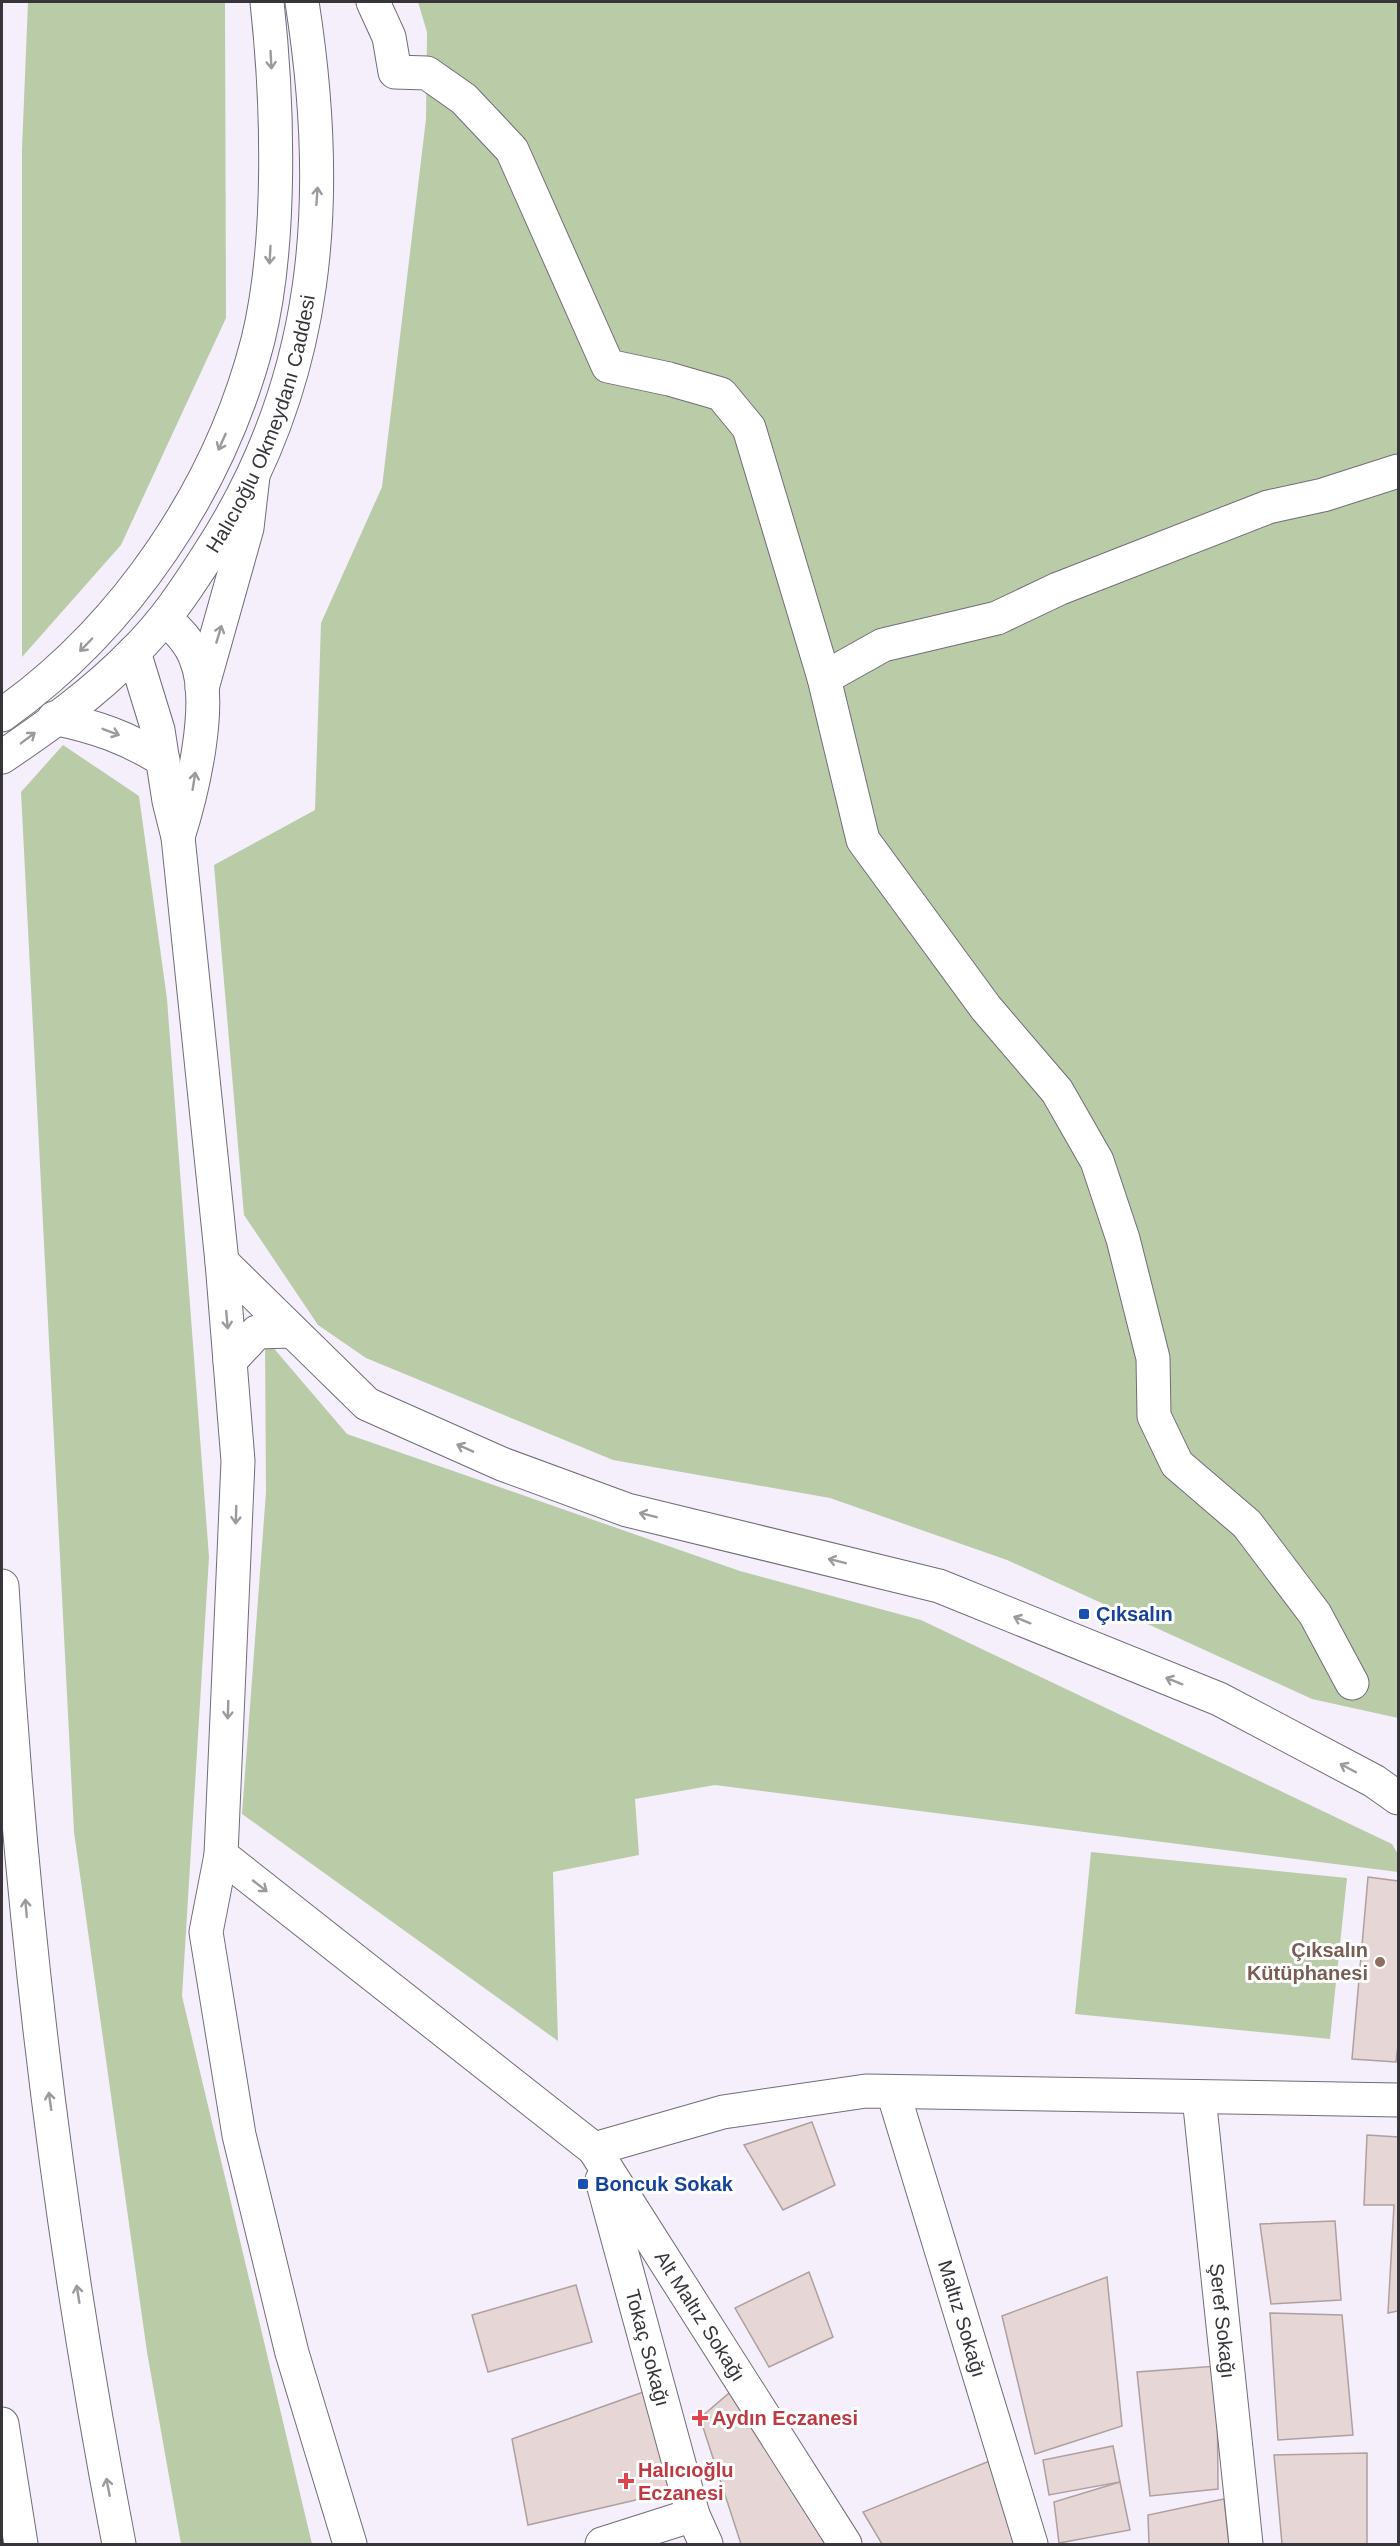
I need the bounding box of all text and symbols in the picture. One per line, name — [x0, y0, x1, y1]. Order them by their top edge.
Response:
one-way arrow — [266, 49, 277, 69]
one-way arrow — [312, 187, 323, 207]
one-way arrow — [265, 244, 276, 264]
street label: Halıcıoğlu Okmeydanı Caddesi — [201, 293, 319, 557]
one-way arrow — [216, 433, 227, 451]
one-way arrow — [214, 624, 225, 643]
one-way arrow — [79, 637, 93, 652]
one-way arrow — [101, 727, 119, 738]
one-way arrow — [19, 732, 35, 744]
one-way arrow — [189, 772, 200, 791]
one-way arrow — [222, 1310, 233, 1330]
one-way arrow — [456, 1441, 474, 1453]
one-way arrow — [230, 1504, 241, 1524]
one-way arrow — [638, 1508, 657, 1520]
one-way arrow — [828, 1554, 847, 1566]
place label: Çıksalın — [1096, 1603, 1173, 1625]
marker: Çıksalın — [1077, 1607, 1091, 1621]
one-way arrow — [1014, 1614, 1032, 1625]
one-way arrow — [1165, 1675, 1184, 1686]
one-way arrow — [222, 1699, 233, 1719]
one-way arrow — [1340, 1762, 1358, 1773]
one-way arrow — [252, 1879, 268, 1892]
one-way arrow — [20, 1898, 31, 1918]
place label: Çıksalın Kütüphanesi — [1247, 1939, 1368, 1984]
marker: Çıksalın Kütüphanesi — [1373, 1955, 1387, 1969]
one-way arrow — [44, 2092, 55, 2112]
place label: Boncuk Sokak — [595, 2173, 734, 2195]
marker: Boncuk Sokak — [576, 2177, 590, 2191]
street label: Alt Maltız Sokağı — [651, 2247, 750, 2385]
street label: Maltız Sokağı — [934, 2257, 990, 2380]
street label: Şeref Sokağı — [1206, 2262, 1240, 2379]
one-way arrow — [72, 2285, 83, 2305]
street label: Tokaç Sokağı — [621, 2287, 674, 2409]
place label: Aydın Eczanesi — [712, 2407, 858, 2429]
marker: Aydın Eczanesi — [693, 2411, 707, 2425]
place label: Halıcıoğlu Eczanesi — [638, 2459, 734, 2504]
marker: Halıcıoğlu Eczanesi — [619, 2474, 633, 2488]
one-way arrow — [102, 2478, 113, 2497]

